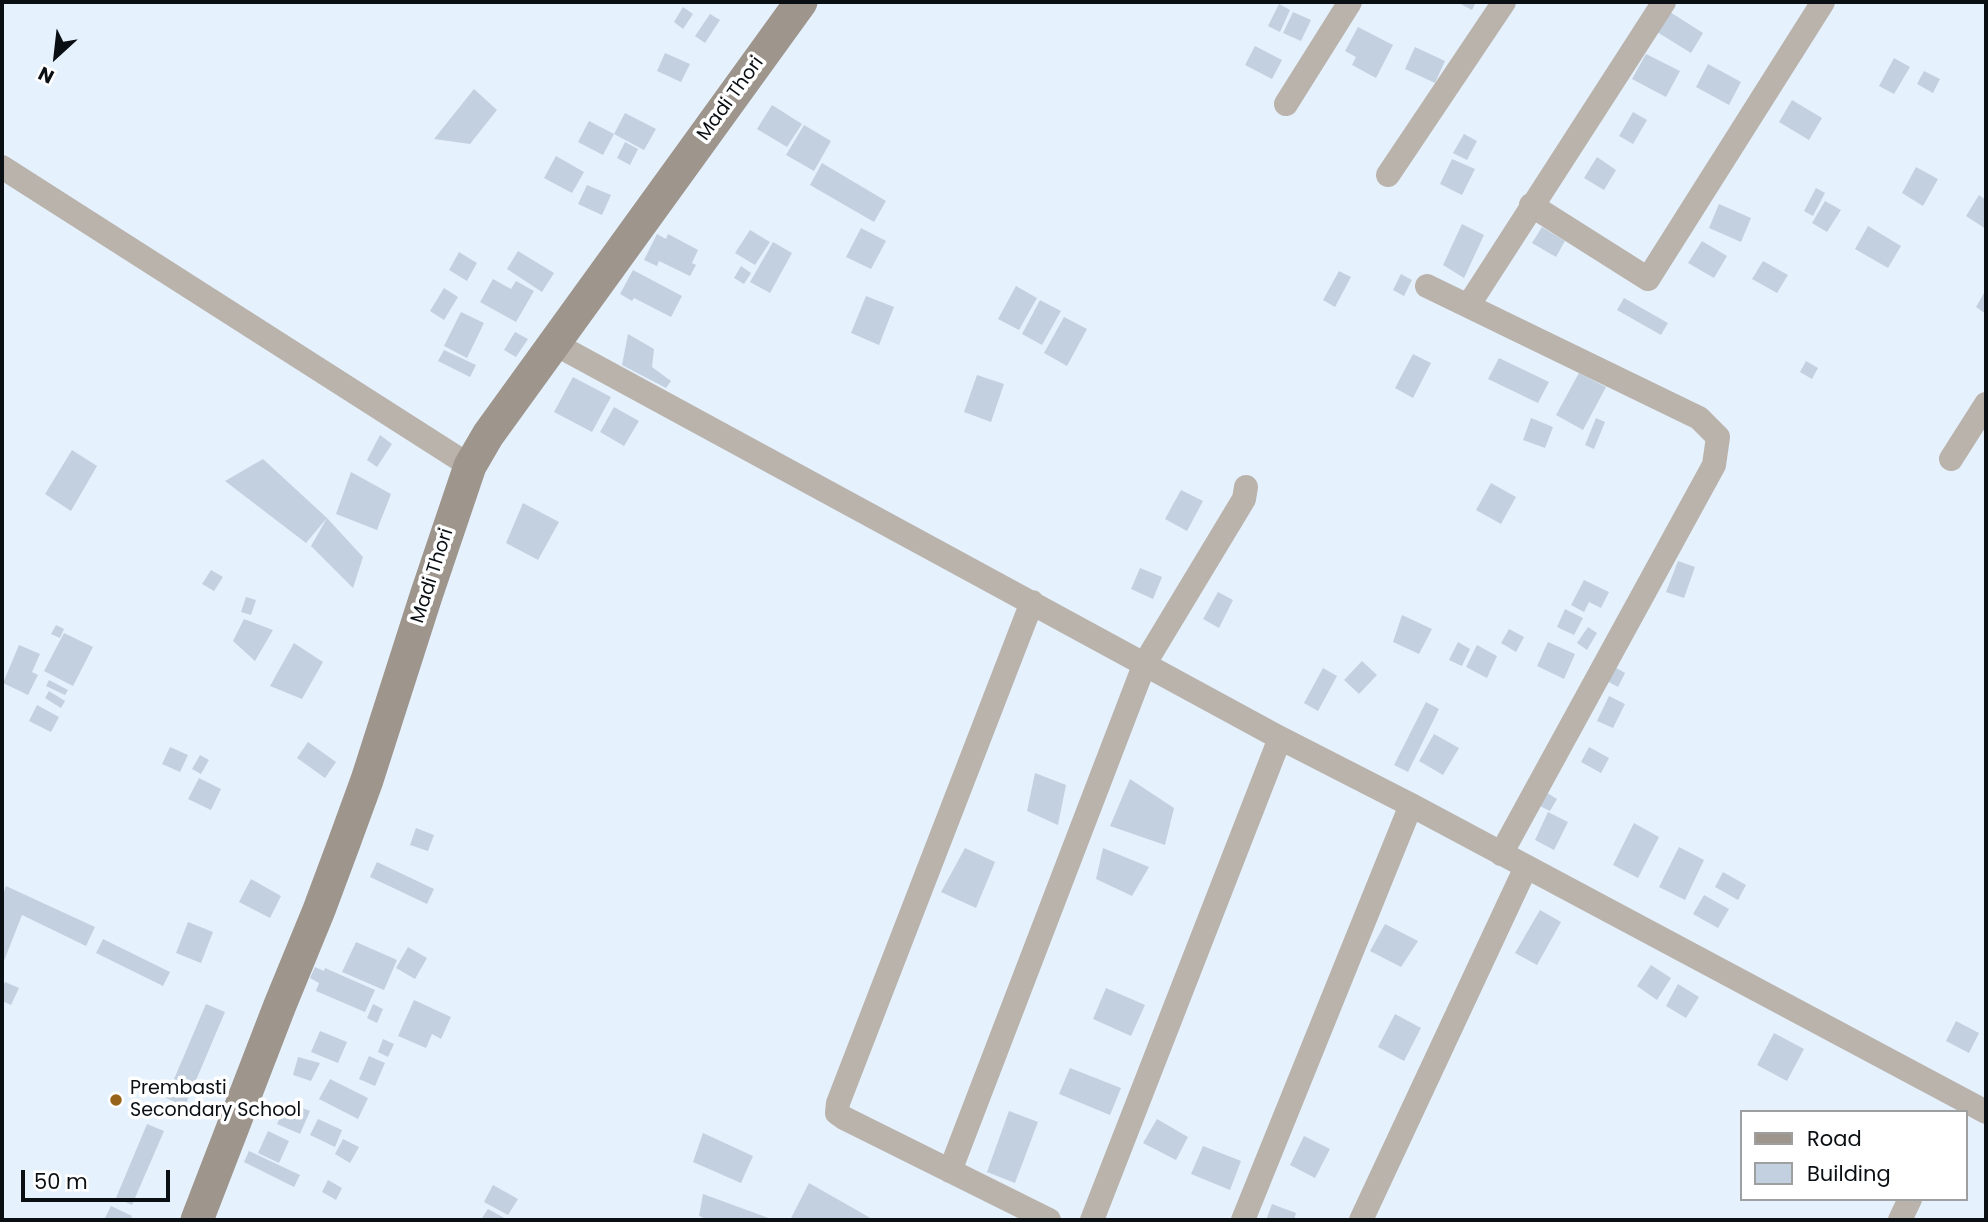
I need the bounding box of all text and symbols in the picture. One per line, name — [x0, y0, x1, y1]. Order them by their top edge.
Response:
north arrow — [21, 21, 91, 91]
street label: Madi Thori — [693, 53, 769, 145]
text: N — [34, 60, 59, 90]
street label: Madi Thori — [407, 526, 459, 626]
place label: Prembasti Secondary School — [130, 1078, 301, 1122]
marker: Prembasti Secondary School — [108, 1092, 124, 1108]
legend — [1740, 1110, 1967, 1201]
text: Road — [1807, 1124, 1862, 1153]
scale bar — [24, 1156, 173, 1200]
text: Building — [1807, 1159, 1891, 1188]
text: 50 m — [34, 1167, 88, 1196]

